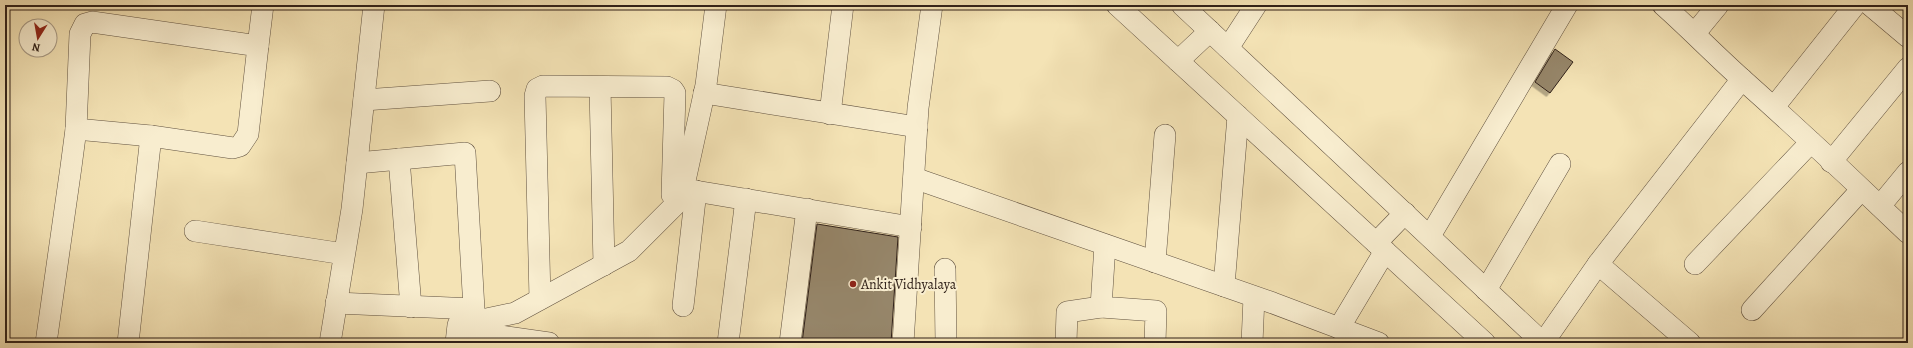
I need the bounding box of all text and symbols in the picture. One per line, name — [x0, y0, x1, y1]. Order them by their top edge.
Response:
north arrow — [18, 18, 58, 58]
text: N — [31, 39, 42, 55]
place label: Ankit Vidhyalaya — [860, 275, 957, 294]
marker: Ankit Vidhyalaya — [848, 279, 858, 289]

